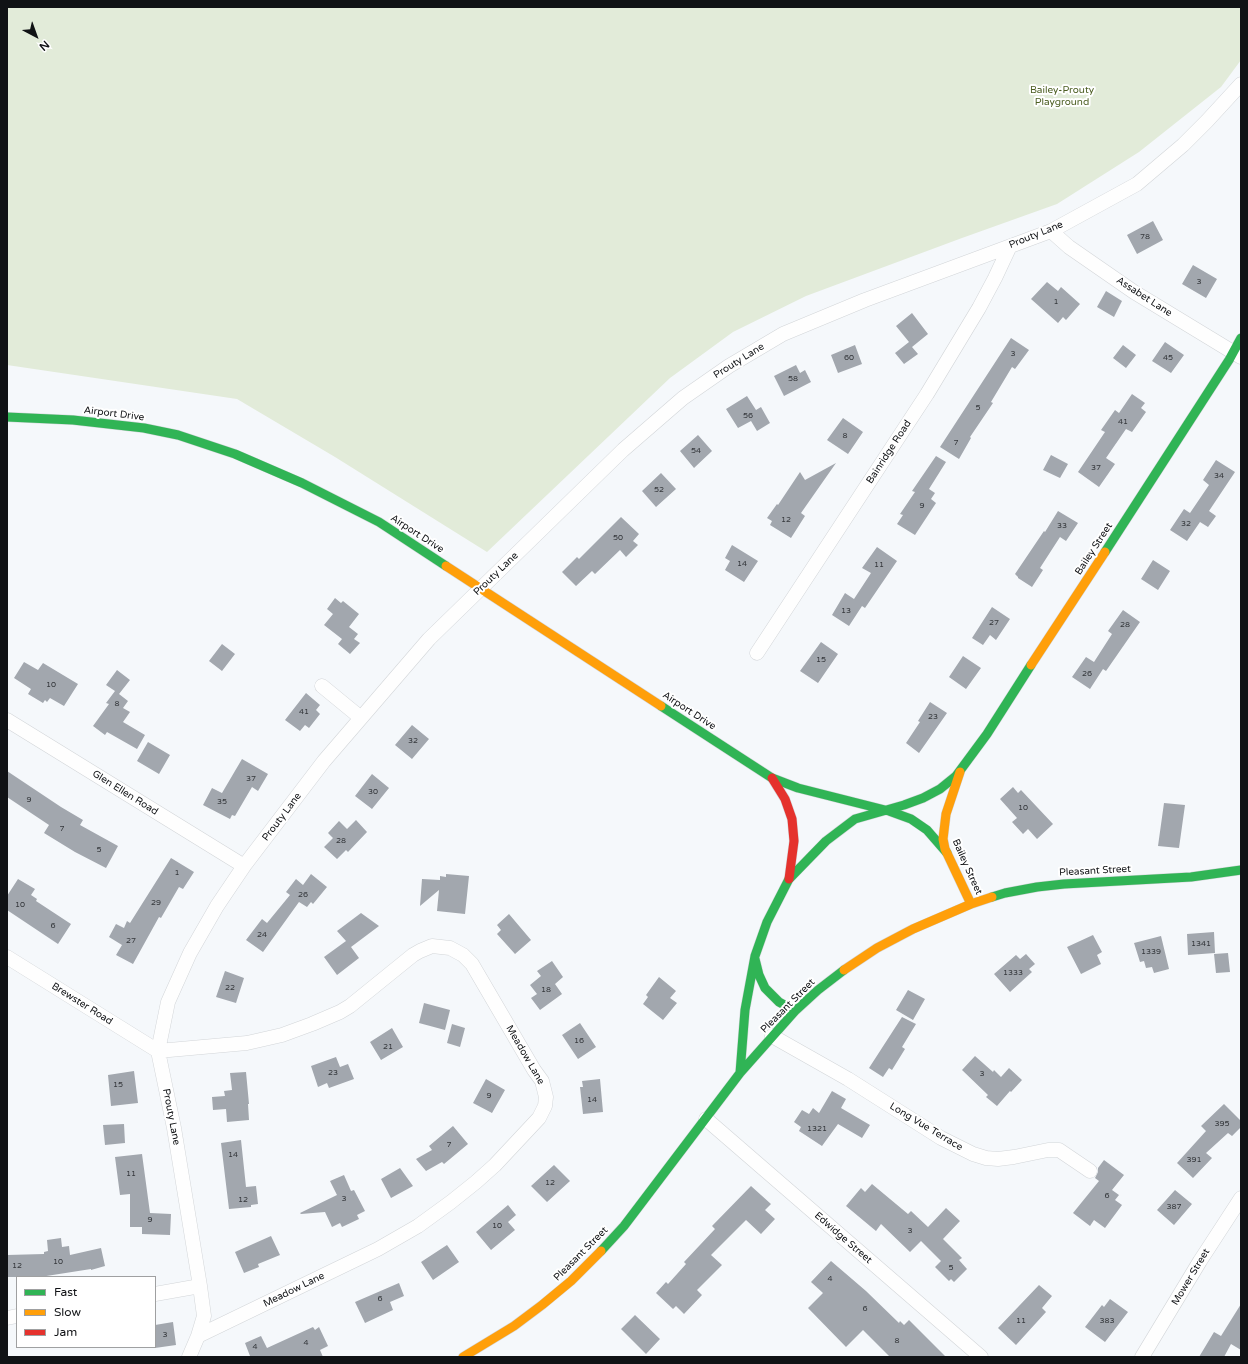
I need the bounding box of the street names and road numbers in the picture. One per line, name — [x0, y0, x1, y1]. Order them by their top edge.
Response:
street label: Prouty Lane — [1007, 219, 1065, 251]
street label: Assabet Lane — [1114, 274, 1174, 320]
street label: Prouty Lane — [711, 341, 767, 381]
street label: Airport Drive — [83, 404, 145, 424]
street label: Bainridge Road — [864, 418, 914, 486]
street label: Airport Drive — [388, 512, 446, 556]
street label: Bailey Street — [1073, 521, 1115, 577]
street label: Prouty Lane — [471, 550, 521, 598]
street label: Airport Drive — [660, 689, 718, 733]
street label: Glen Ellen Road — [90, 768, 160, 818]
street label: Prouty Lane — [260, 790, 304, 844]
street label: Bailey Street — [949, 837, 985, 897]
street label: Pleasant Street — [1059, 863, 1131, 879]
street label: Pleasant Street — [758, 976, 818, 1036]
street label: Brewster Road — [49, 980, 115, 1028]
street label: Meadow Lane — [503, 1023, 547, 1087]
street label: Prouty Lane — [160, 1088, 182, 1146]
street label: Long Vue Terrace — [887, 1100, 965, 1154]
street label: Edwidge Street — [812, 1210, 874, 1266]
street label: Pleasant Street — [551, 1224, 611, 1284]
street label: Mower Street — [1169, 1246, 1213, 1308]
street label: Meadow Lane — [261, 1270, 327, 1310]

